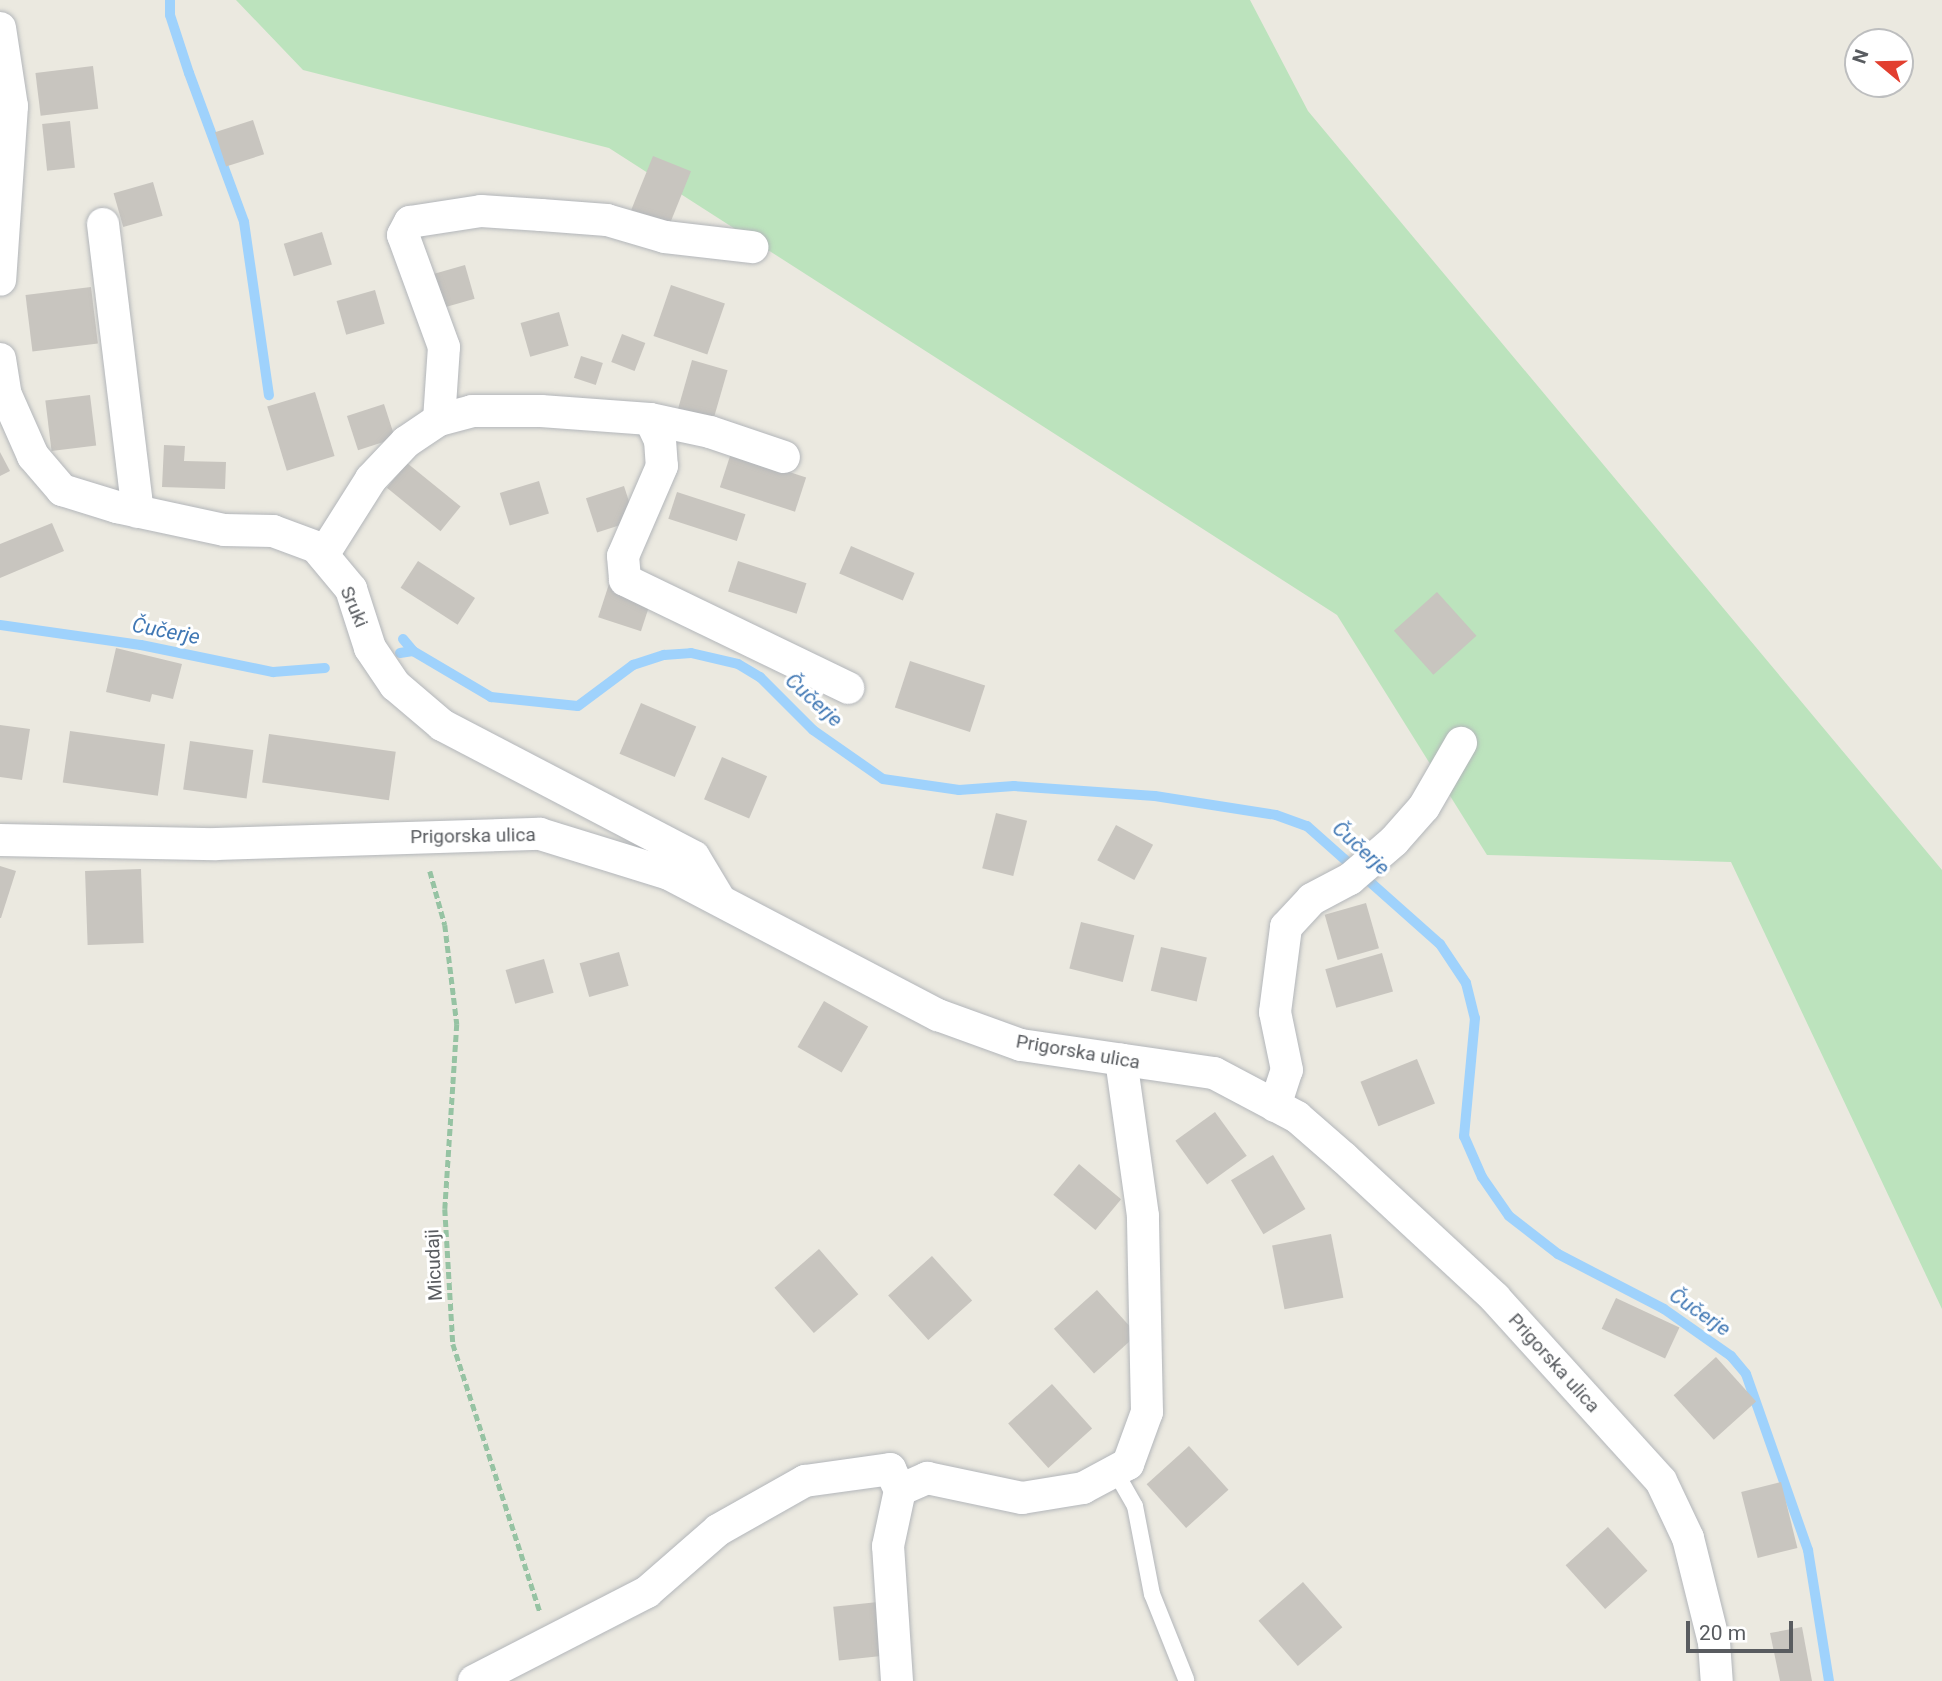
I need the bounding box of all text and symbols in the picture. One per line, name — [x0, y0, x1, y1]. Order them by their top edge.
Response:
north arrow — [1844, 28, 1914, 98]
text: N — [1848, 47, 1874, 67]
street label: Sruki — [335, 583, 373, 631]
water label: Čučerje — [130, 612, 202, 650]
water label: Čučerje — [780, 668, 848, 732]
water label: Čučerje — [1327, 816, 1395, 880]
street label: Prigorska ulica — [410, 824, 536, 848]
street label: Prigorska ulica — [1014, 1030, 1142, 1074]
street label: Micudaji — [421, 1229, 447, 1301]
water label: Čučerje — [1665, 1282, 1735, 1342]
street label: Prigorska ulica — [1504, 1309, 1604, 1417]
scale bar — [1690, 1608, 1797, 1652]
text: 20 m — [1699, 1621, 1746, 1645]

